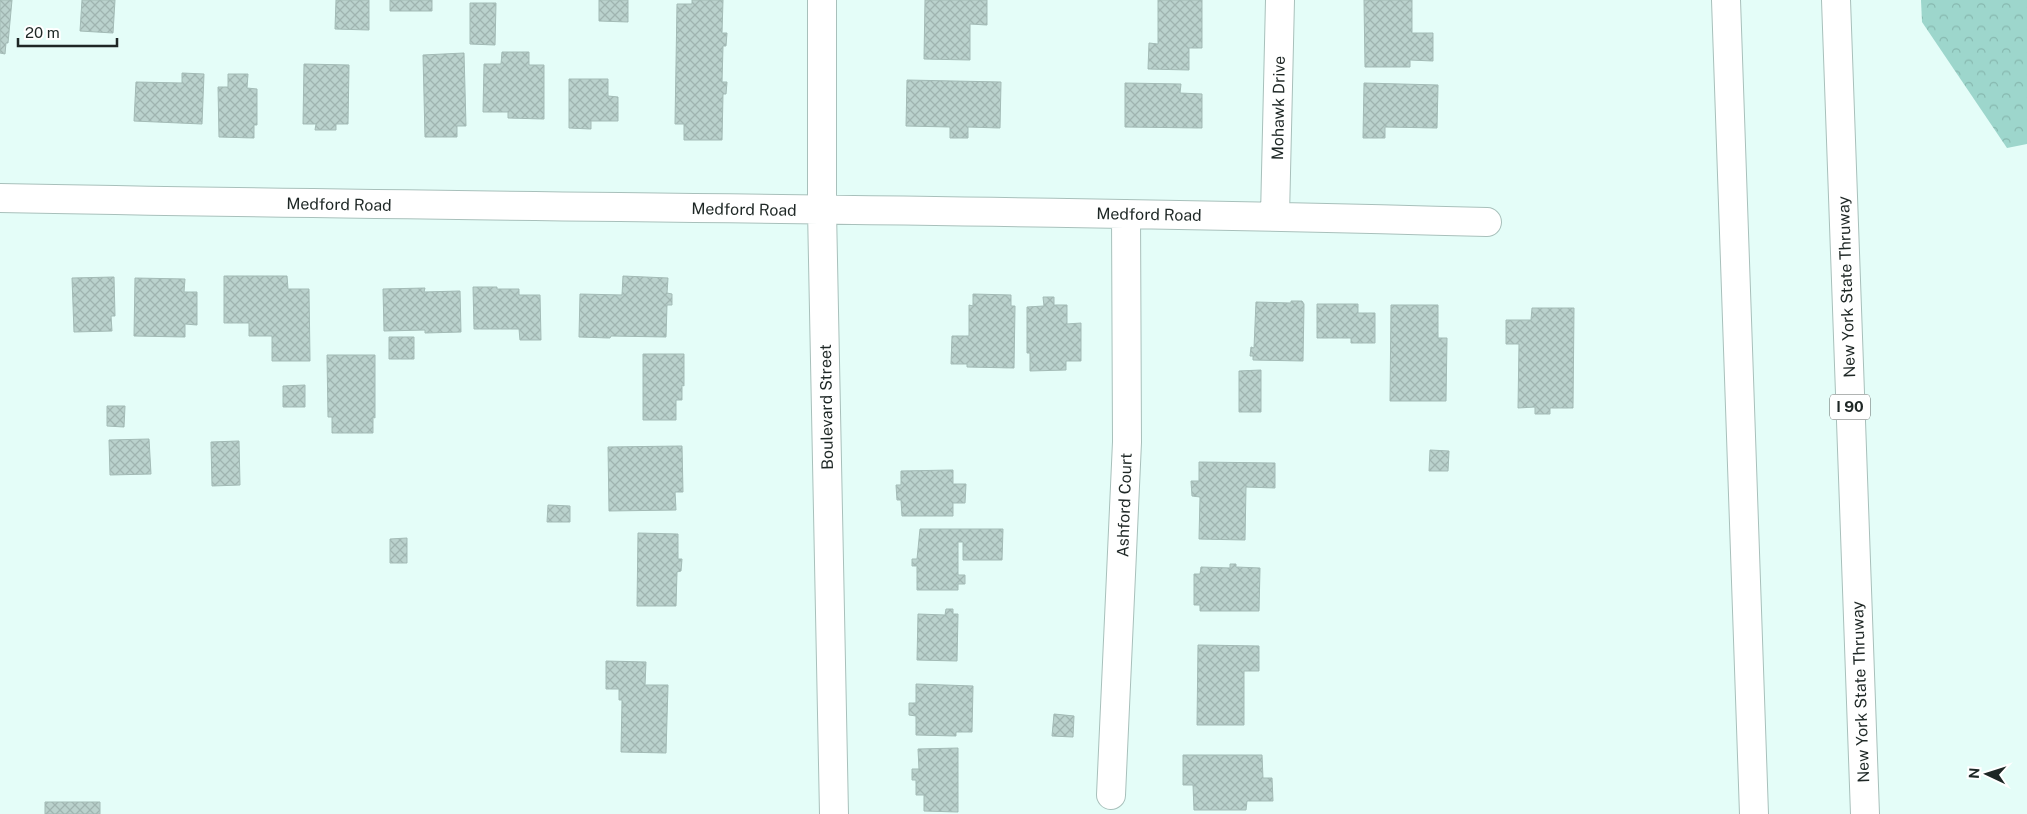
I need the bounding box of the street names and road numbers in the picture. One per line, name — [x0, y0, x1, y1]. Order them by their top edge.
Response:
street label: Mohawk Drive — [1268, 56, 1289, 160]
street label: Medford Road — [286, 194, 392, 215]
street label: New York State Thruway — [1834, 195, 1859, 378]
street label: Medford Road — [691, 199, 797, 220]
street label: Medford Road — [1096, 204, 1202, 225]
street label: Boulevard Street — [816, 344, 837, 470]
road number: I 90 — [1830, 394, 1870, 420]
street label: Ashford Court — [1113, 452, 1136, 558]
street label: New York State Thruway — [1848, 600, 1873, 783]

